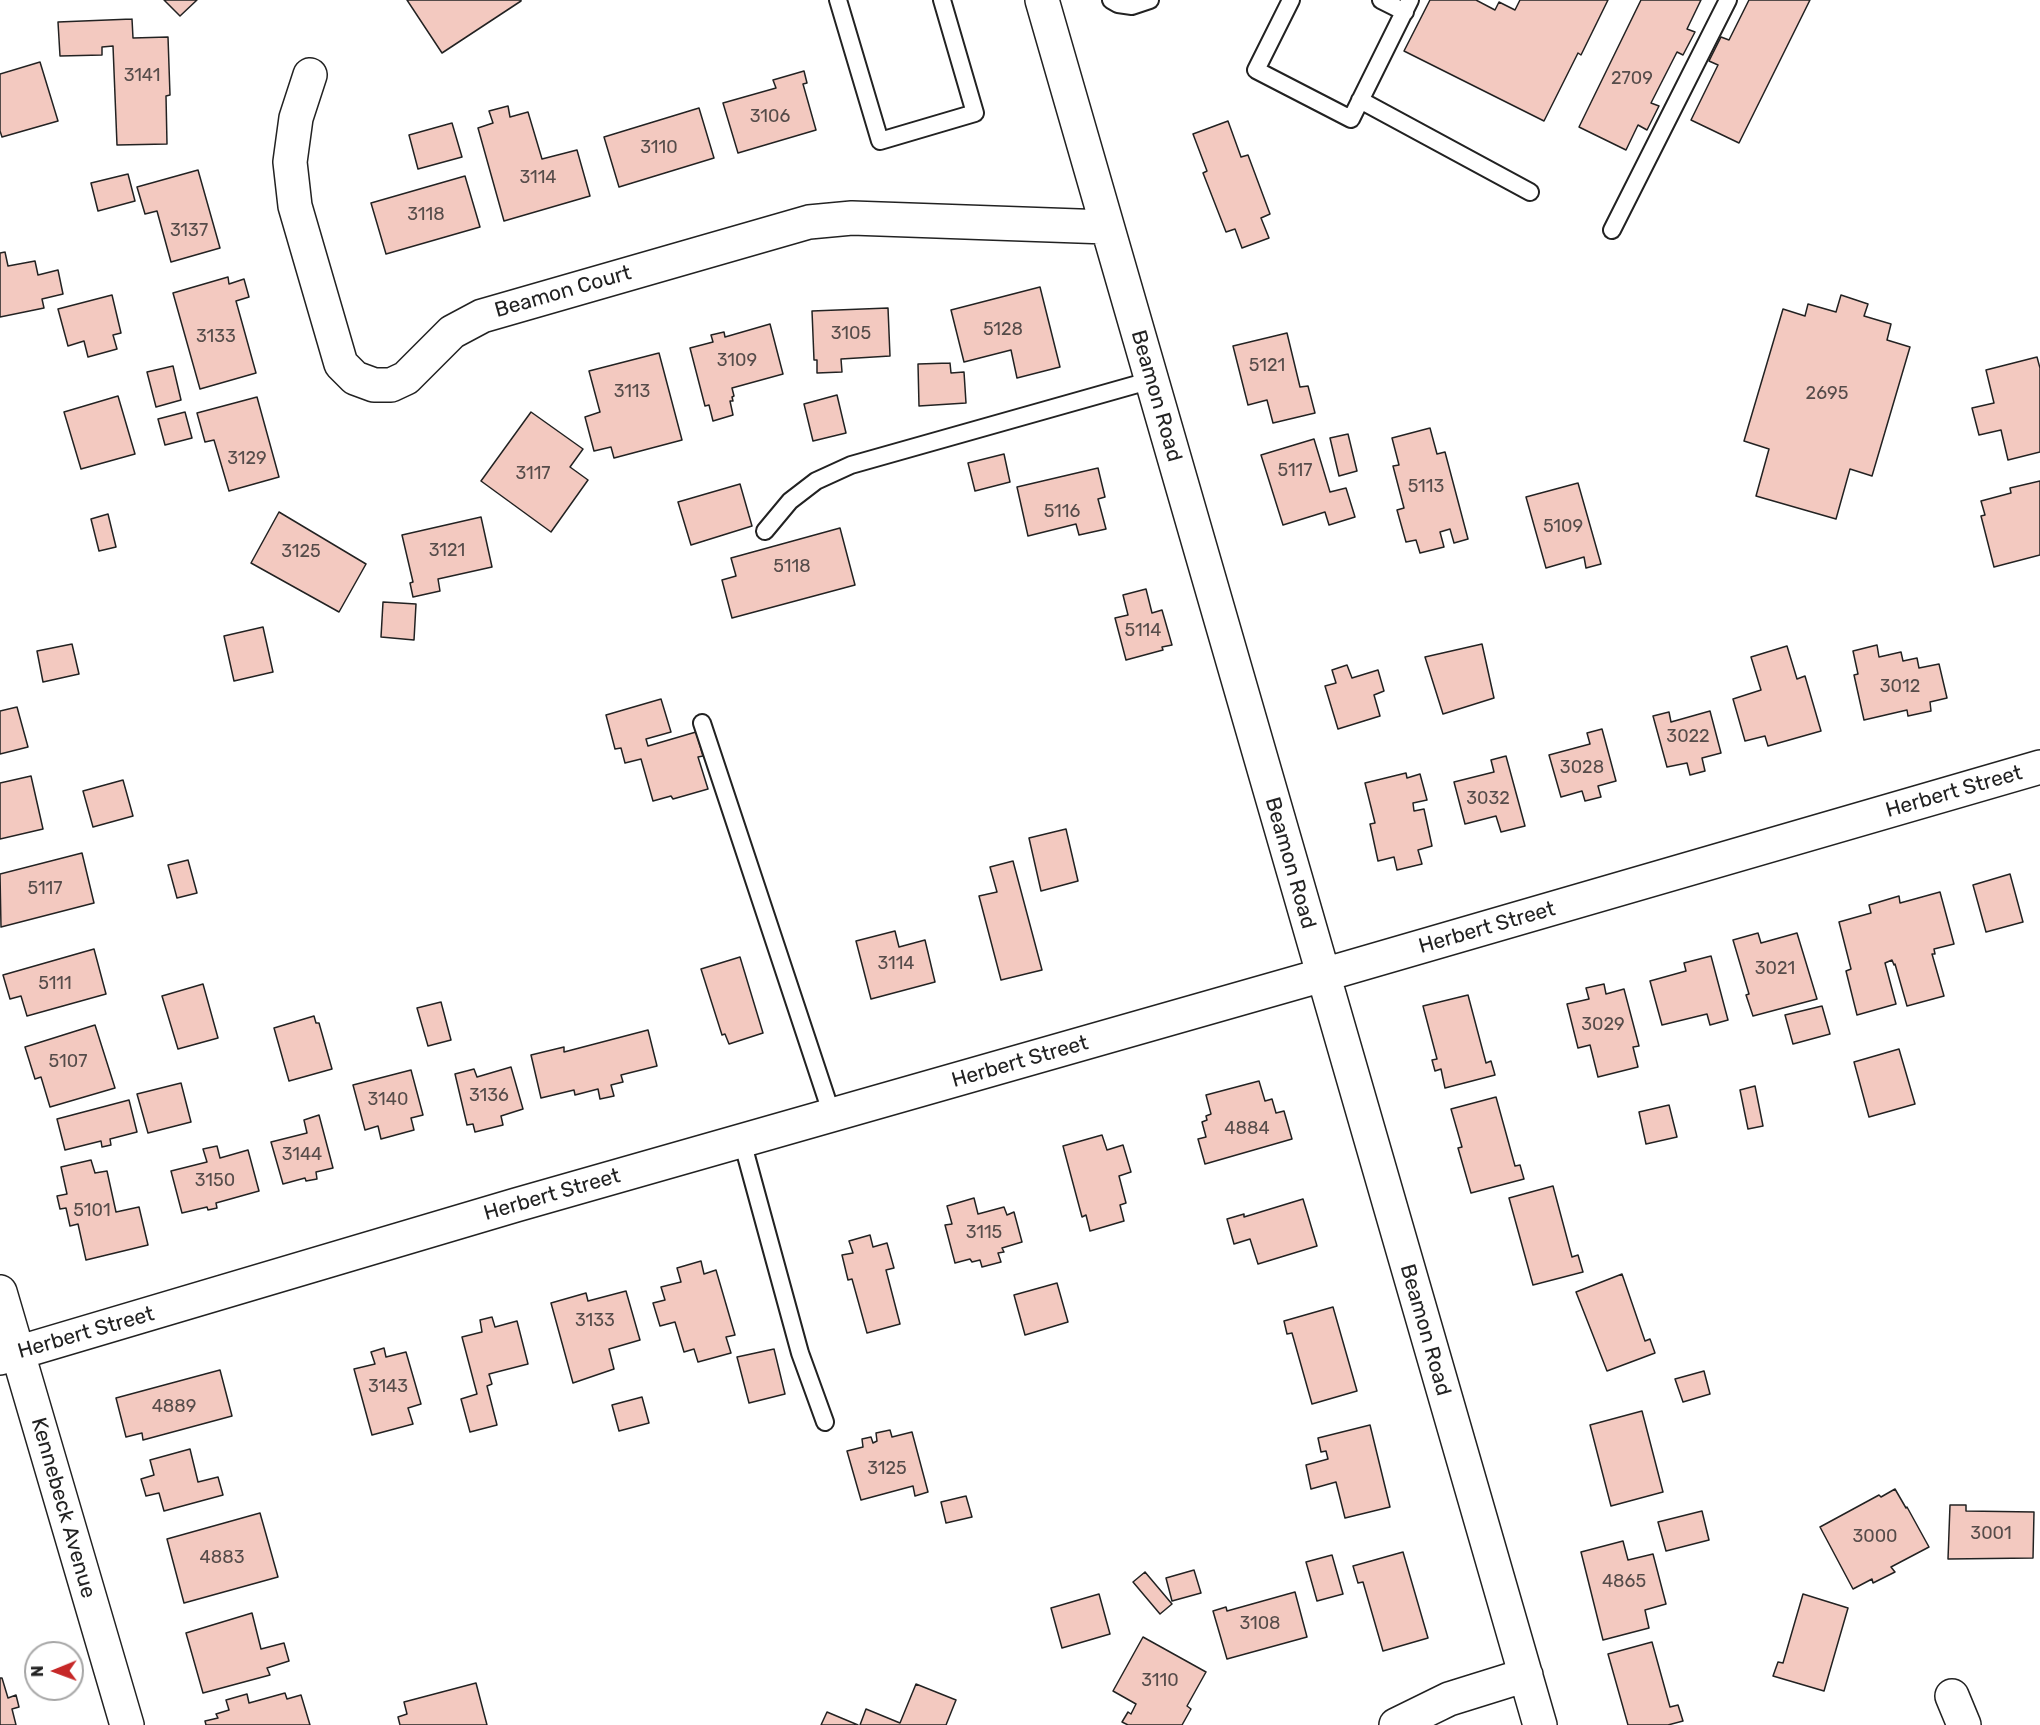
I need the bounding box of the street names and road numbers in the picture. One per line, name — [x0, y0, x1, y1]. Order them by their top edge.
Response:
street label: Beamon Court — [492, 260, 634, 324]
street label: Beamon Road — [1125, 327, 1187, 465]
street label: Herbert Street — [1883, 760, 2025, 824]
street label: Beamon Road — [1259, 794, 1321, 932]
street label: Herbert Street — [1416, 896, 1558, 960]
street label: Herbert Street — [949, 1030, 1091, 1094]
street label: Herbert Street — [481, 1163, 623, 1227]
street label: Beamon Road — [1394, 1261, 1456, 1399]
street label: Herbert Street — [15, 1301, 157, 1365]
street label: Kennebeck Avenue — [25, 1415, 101, 1601]

